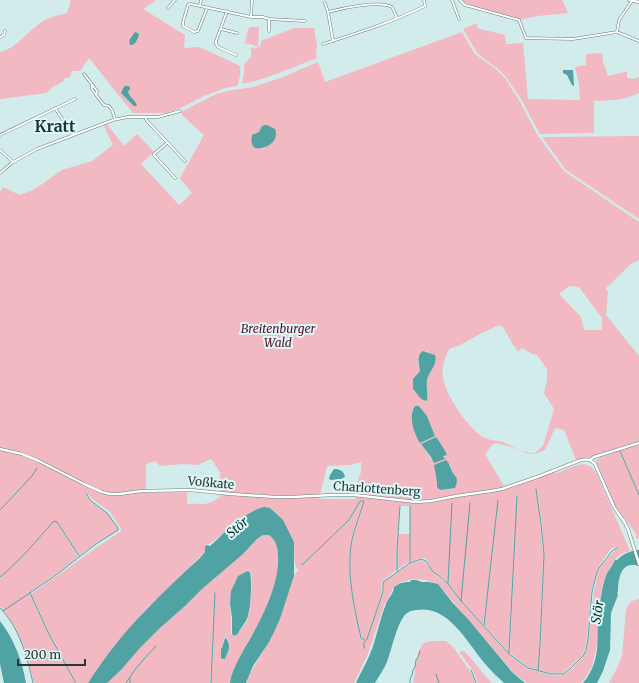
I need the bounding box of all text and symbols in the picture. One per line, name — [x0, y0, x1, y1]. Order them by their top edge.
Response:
district label: Kratt — [35, 116, 76, 136]
park label: Breitenburger Wald — [241, 321, 316, 350]
street label: Voßkate — [186, 473, 235, 492]
street label: Charlottenberg — [333, 478, 422, 499]
water label: Stör — [223, 513, 252, 542]
water label: Stör — [587, 598, 608, 625]
scale bar — [18, 641, 85, 667]
text: 200 m — [24, 647, 61, 662]

